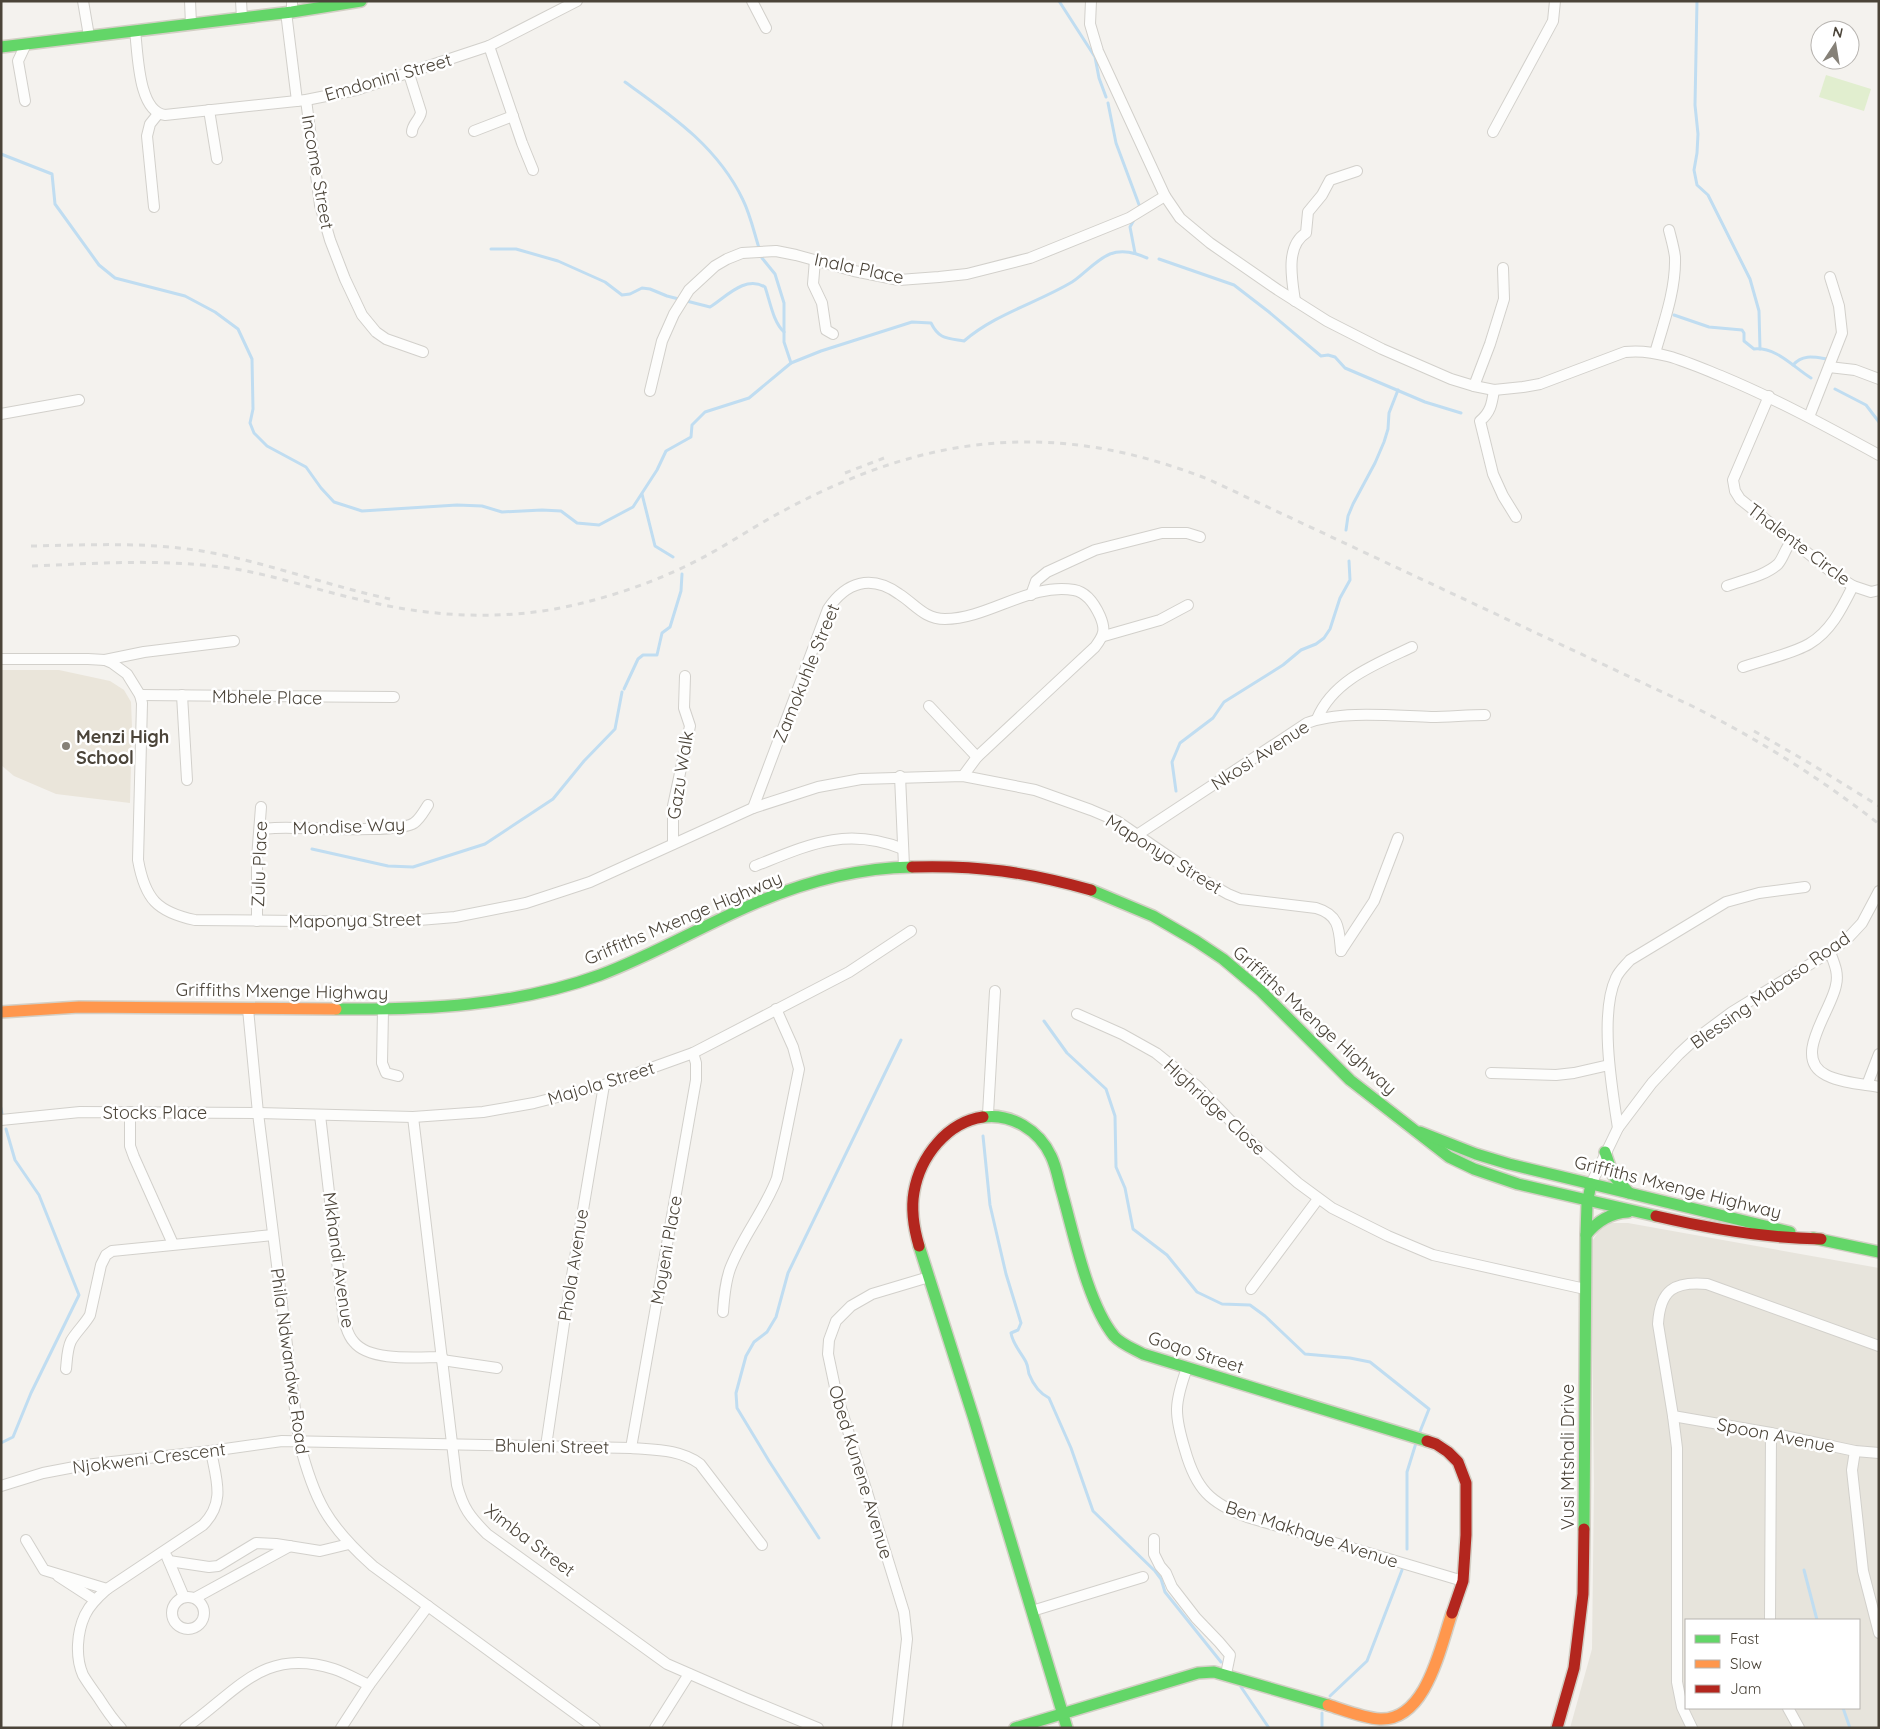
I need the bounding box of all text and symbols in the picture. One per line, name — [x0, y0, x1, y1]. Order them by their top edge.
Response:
north arrow — [1810, 20, 1860, 70]
text: N — [1831, 22, 1845, 42]
street label: Emdonini Street — [322, 48, 454, 106]
street label: Income Street — [297, 113, 339, 231]
street label: Inala Place — [812, 247, 906, 289]
street label: Thalente Circle — [1743, 498, 1855, 590]
street label: Zamokuhle Street — [768, 600, 844, 746]
street label: Mbhele Place — [212, 685, 322, 709]
street label: Nkosi Avenue — [1207, 715, 1313, 795]
place label: Menzi High School — [76, 725, 169, 769]
street label: Gazu Walk — [662, 729, 698, 821]
marker: Menzi High School — [60, 740, 72, 752]
street label: Maponya Street — [1101, 809, 1227, 899]
street label: Mondise Way — [292, 813, 406, 839]
street label: Zulu Place — [246, 821, 272, 907]
street label: Griffiths Mxenge Highway — [581, 866, 785, 970]
street label: Maponya Street — [288, 907, 422, 933]
street label: Blessing Mabaso Road — [1686, 926, 1854, 1054]
street label: Griffiths Mxenge Highway — [1228, 940, 1402, 1100]
street label: Griffiths Mxenge Highway — [175, 978, 389, 1004]
street label: Highridge Close — [1159, 1054, 1271, 1160]
street label: Majola Street — [545, 1056, 657, 1110]
street label: Stocks Place — [103, 1101, 207, 1124]
street label: Griffiths Mxenge Highway — [1572, 1150, 1784, 1224]
street label: Mkhandi Avenue — [318, 1190, 360, 1330]
street label: Moyeni Place — [645, 1194, 687, 1306]
street label: Phola Avenue — [553, 1207, 593, 1323]
street label: Phila Ndwandwe Road — [266, 1266, 314, 1456]
street label: Goqo Street — [1145, 1326, 1247, 1378]
street label: Obed Kunene Avenue — [824, 1382, 898, 1562]
street label: Vusi Mtshali Drive — [1556, 1384, 1579, 1530]
street label: Spoon Avenue — [1715, 1412, 1837, 1458]
street label: Bhuleni Street — [494, 1434, 610, 1458]
street label: Njokweni Crescent — [71, 1437, 227, 1479]
street label: Ben Makhaye Avenue — [1223, 1495, 1401, 1573]
street label: Ximba Street — [480, 1499, 580, 1581]
legend — [1685, 1619, 1860, 1709]
text: Fast — [1730, 1629, 1759, 1648]
text: Slow — [1730, 1654, 1762, 1673]
text: Jam — [1730, 1679, 1761, 1698]

